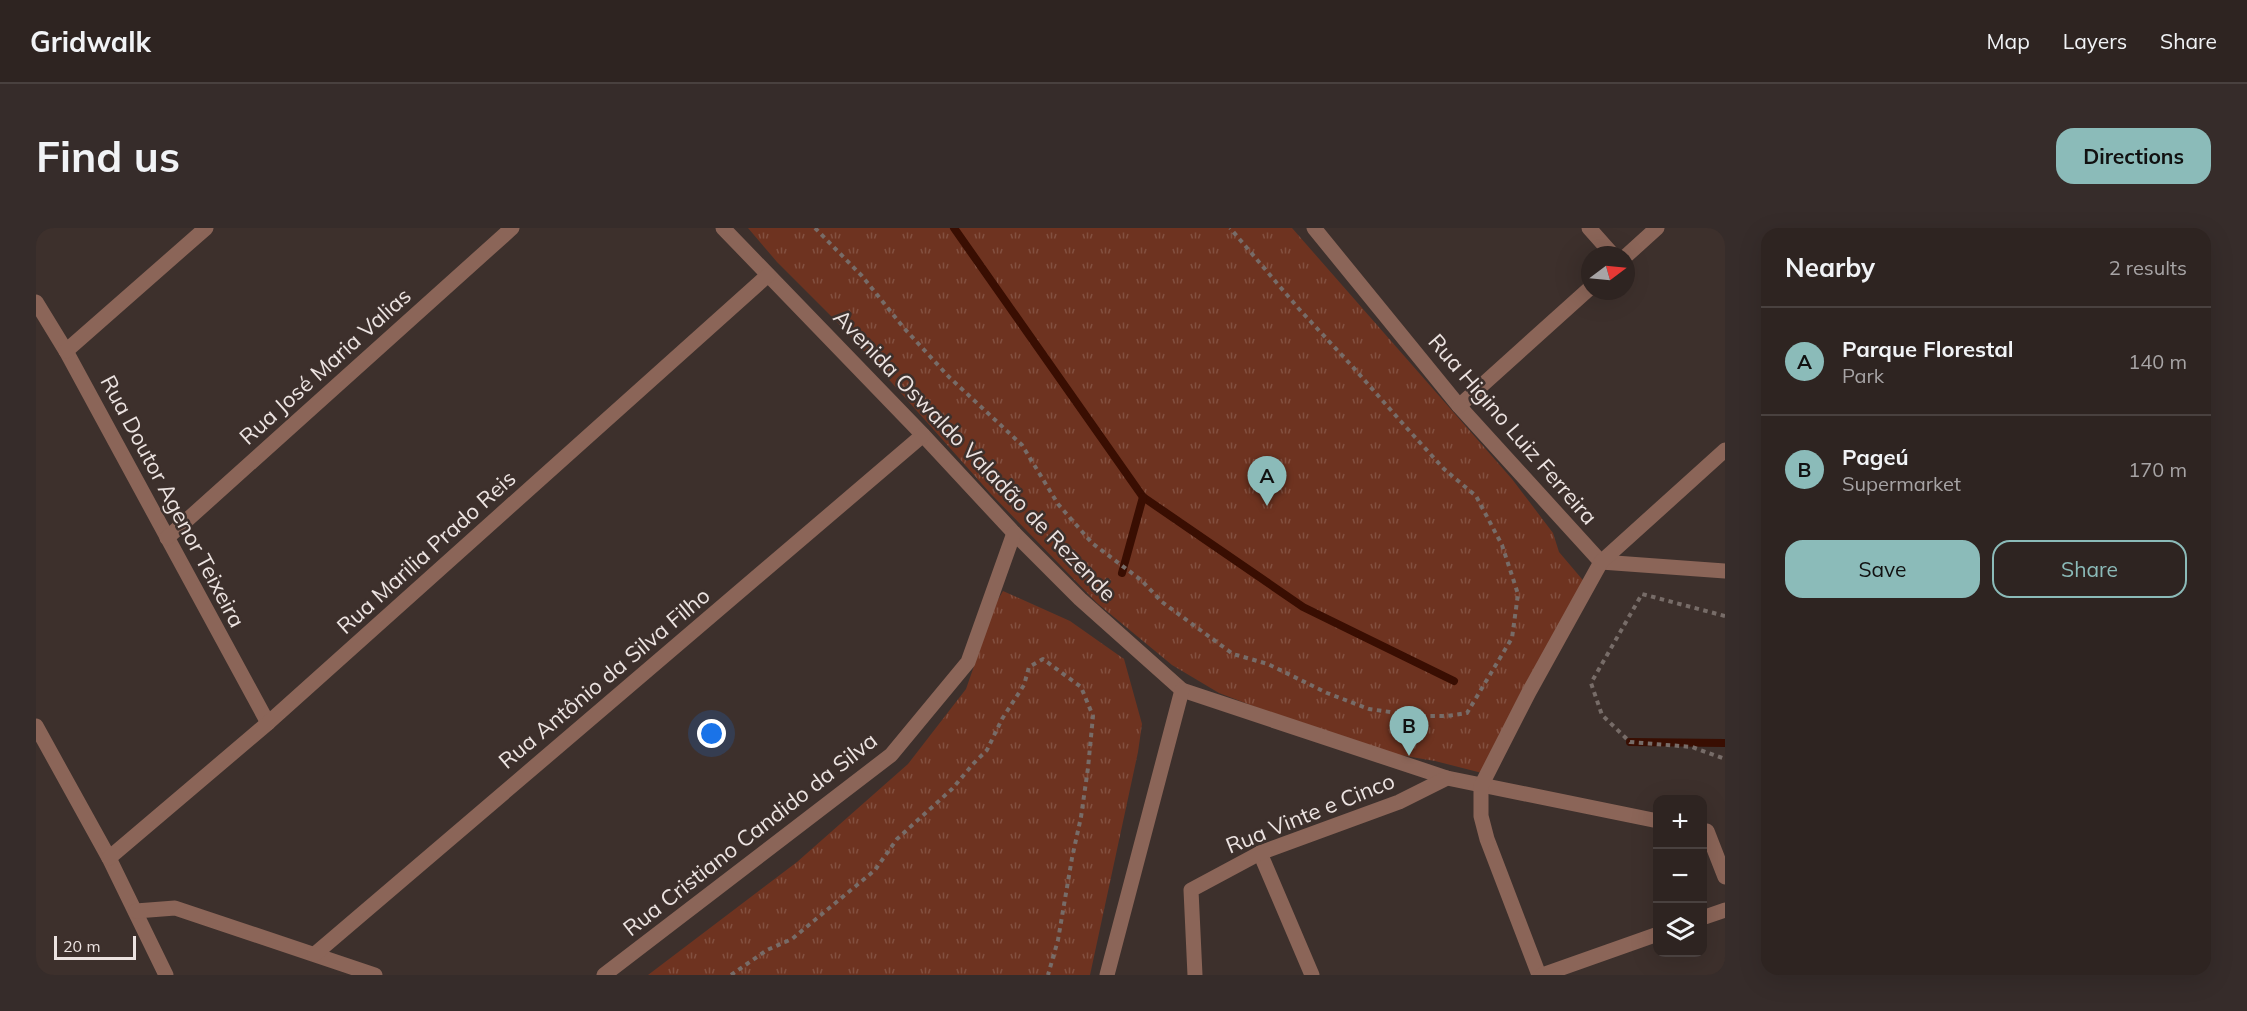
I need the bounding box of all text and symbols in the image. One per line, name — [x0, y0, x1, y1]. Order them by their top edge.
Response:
text: Gridwalk — [30, 24, 151, 59]
text: Map — [1987, 28, 2030, 54]
text: Layers — [2063, 28, 2127, 54]
text: Share — [2160, 28, 2217, 54]
button: Directions — [2056, 128, 2211, 184]
text: Find us — [36, 130, 180, 183]
north arrow — [1581, 246, 1635, 300]
text: Nearby — [1785, 251, 1875, 284]
text: 2 results — [2109, 255, 2187, 280]
street label: Rua José Maria Valias — [233, 282, 417, 450]
street label: Avenida Oswaldo Valadão de Rezende — [828, 303, 1122, 607]
street label: Rua Higino Luiz Ferreira — [1423, 328, 1603, 530]
text: Parque Florestal — [1842, 335, 2014, 363]
text: A — [1797, 349, 1812, 374]
text: 140 m — [2128, 349, 2187, 374]
text: Park — [1842, 363, 1884, 388]
street label: Rua Doutor Agenor Teixeira — [95, 370, 251, 632]
text: Pageú — [1842, 443, 1909, 471]
pin: A — [1248, 456, 1286, 506]
text: B — [1798, 457, 1811, 482]
text: 170 m — [2128, 457, 2187, 482]
street label: Rua Marilia Prado Reis — [331, 464, 521, 640]
text: Supermarket — [1842, 471, 1961, 496]
button: Save — [1785, 540, 1980, 598]
button: Share — [1992, 540, 2187, 598]
street label: Rua Antônio da Silva Filho — [493, 581, 715, 775]
pin: B — [1390, 706, 1428, 756]
your location — [697, 719, 726, 748]
street label: Rua Cristiano Candido da Silva — [617, 726, 883, 942]
street label: Rua Vinte e Cinco — [1221, 766, 1399, 860]
map controls — [1653, 795, 1707, 957]
button: + — [1653, 795, 1707, 849]
button: − — [1653, 849, 1707, 903]
button: layers — [1653, 903, 1707, 957]
scale bar — [54, 933, 136, 960]
text: 20 m — [63, 936, 100, 956]

